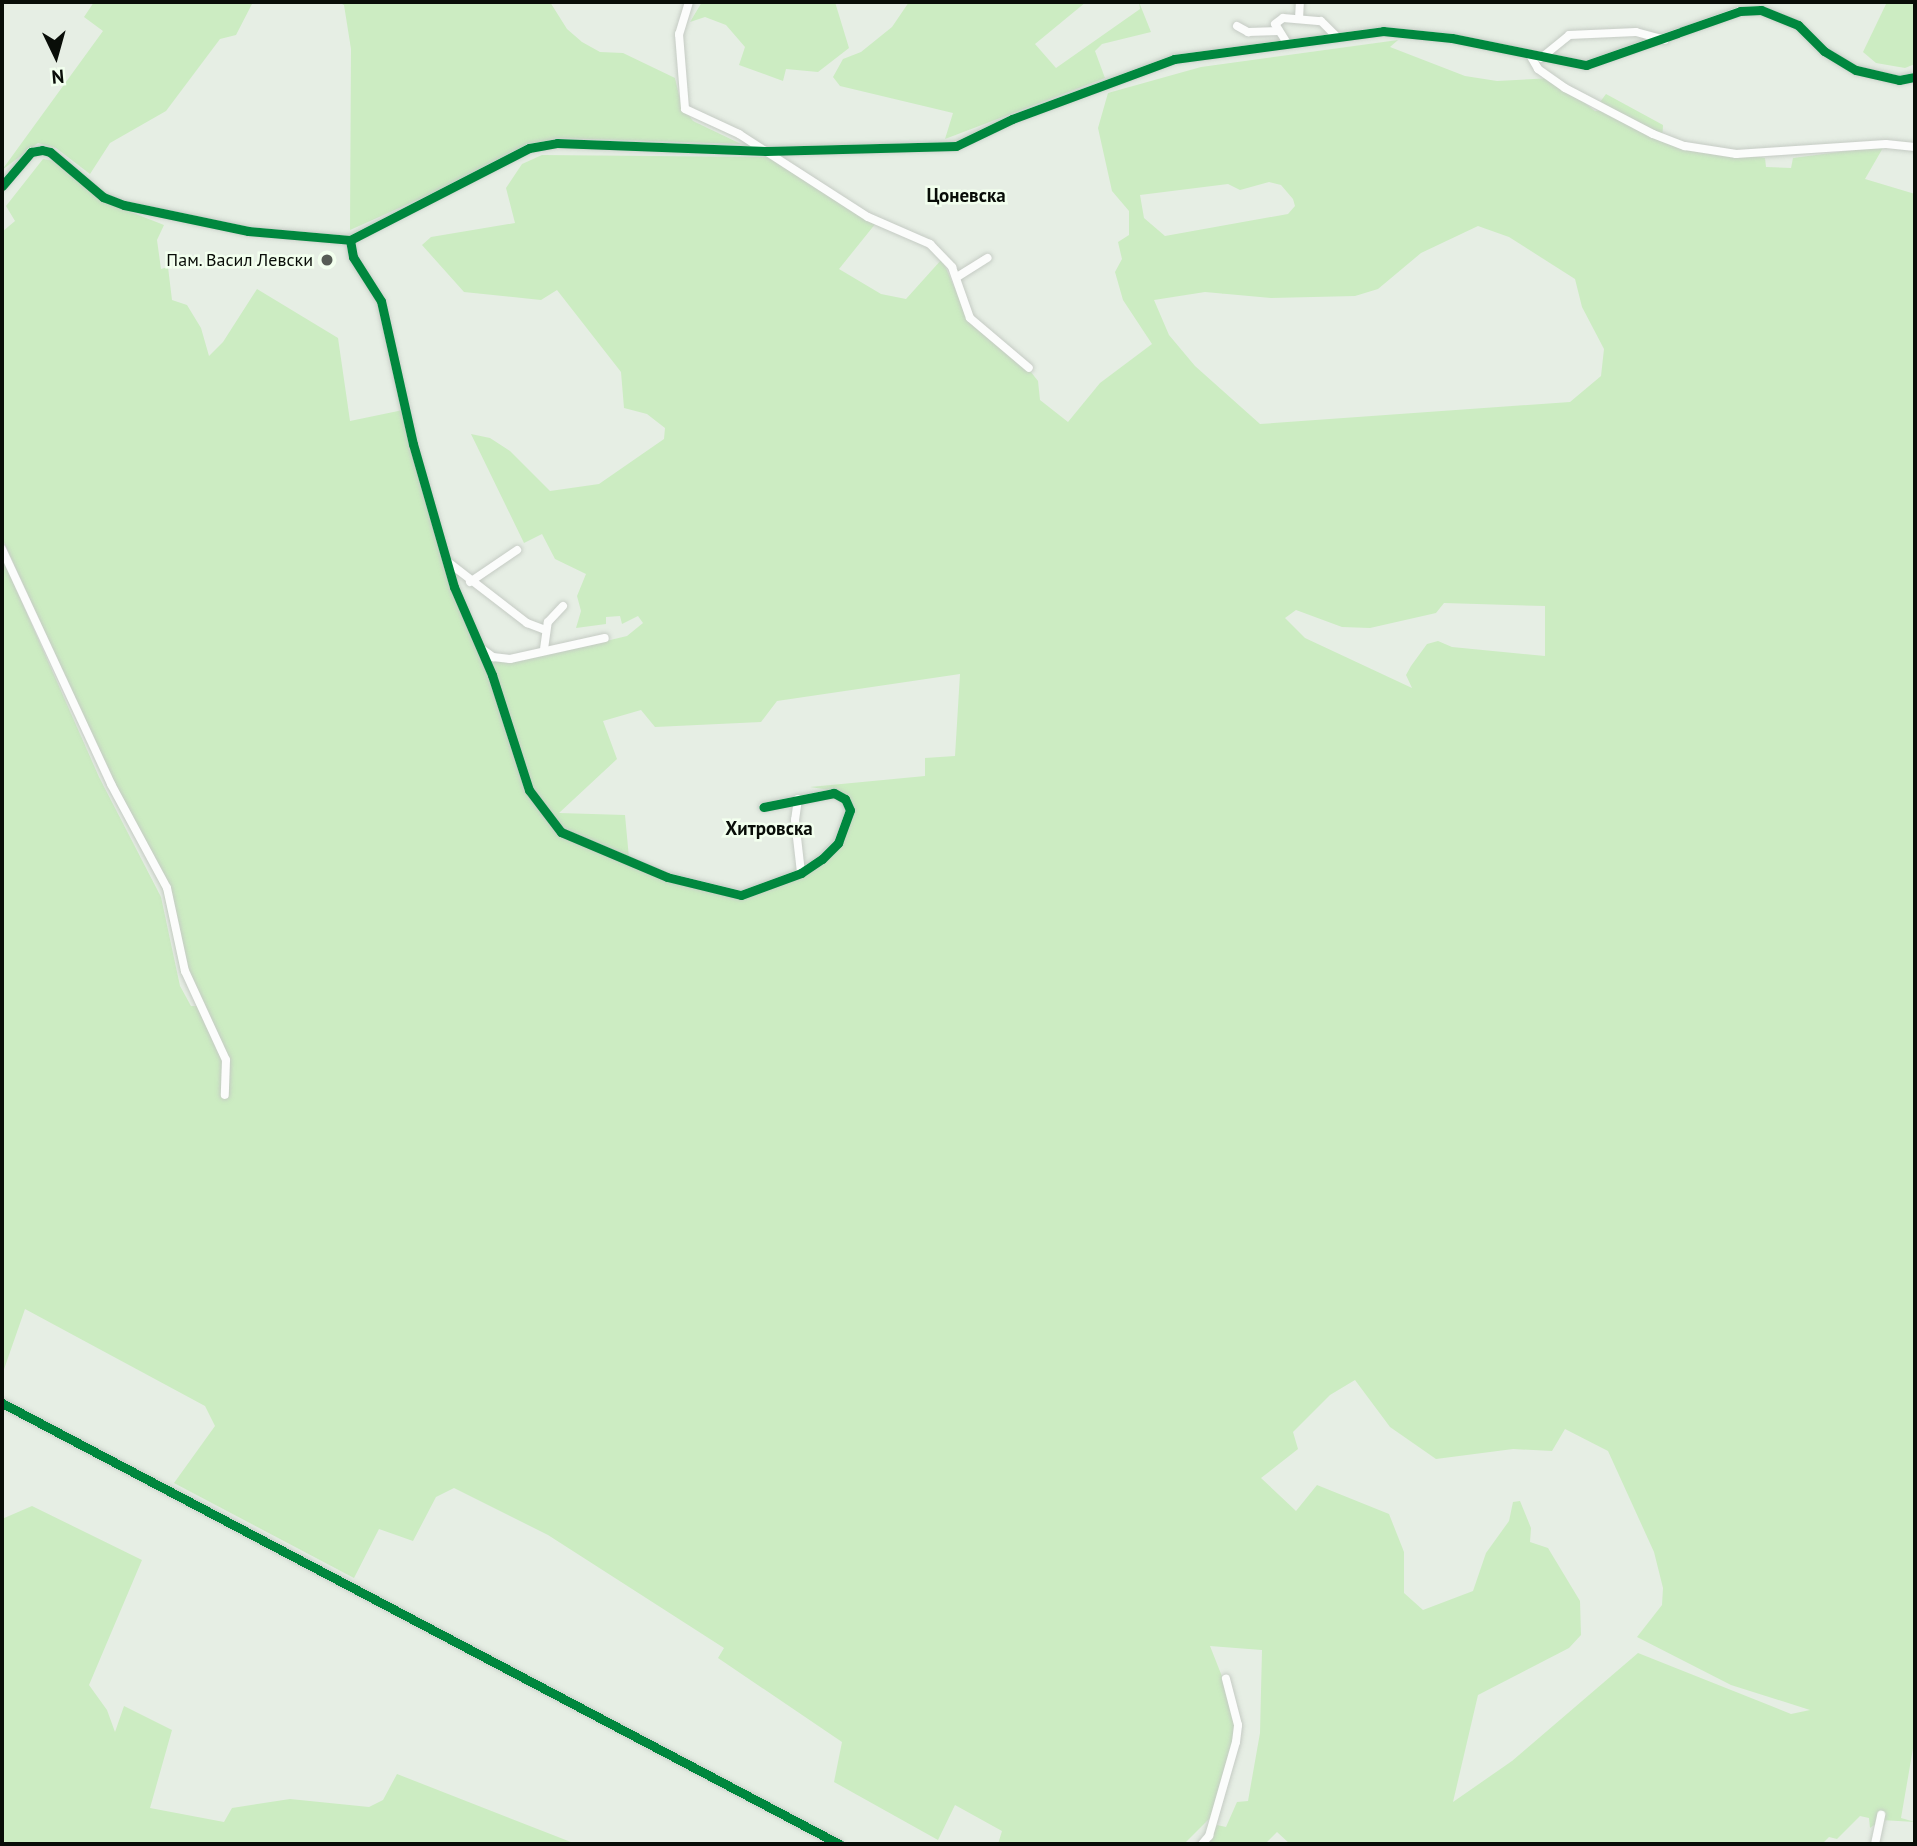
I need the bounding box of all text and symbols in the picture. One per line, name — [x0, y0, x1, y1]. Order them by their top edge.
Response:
north arrow — [21, 21, 91, 91]
text: N — [51, 64, 65, 89]
district label: Цоневска — [926, 185, 1006, 207]
place label: Пам. Васил Левски — [165, 249, 313, 271]
marker: Пам. Васил Левски — [319, 252, 335, 268]
district label: Хитровска — [725, 818, 813, 840]

